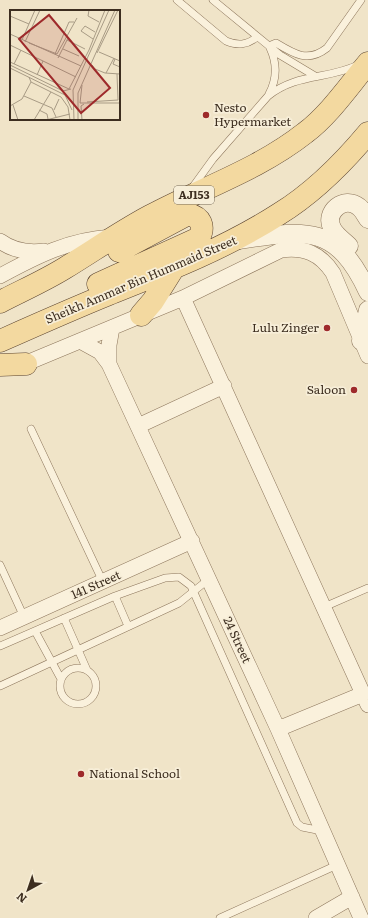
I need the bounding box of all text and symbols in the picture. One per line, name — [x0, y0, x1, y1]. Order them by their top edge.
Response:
inset map — [10, 10, 120, 120]
place label: Nesto Hypermarket — [214, 98, 291, 130]
marker: Nesto Hypermarket — [201, 110, 211, 120]
road number: AJ153 — [174, 186, 214, 204]
street label: Sheikh Ammar Bin Hummaid Street — [42, 230, 239, 328]
place label: Lulu Zinger — [252, 318, 319, 336]
marker: Lulu Zinger — [322, 323, 332, 333]
place label: Saloon — [307, 380, 346, 398]
marker: Saloon — [349, 385, 359, 395]
street label: 141 Street — [68, 565, 123, 603]
street label: 24 Street — [219, 613, 257, 666]
place label: National School — [89, 764, 180, 782]
marker: National School — [76, 769, 86, 779]
north arrow — [8, 870, 48, 910]
text: N — [12, 889, 30, 908]

